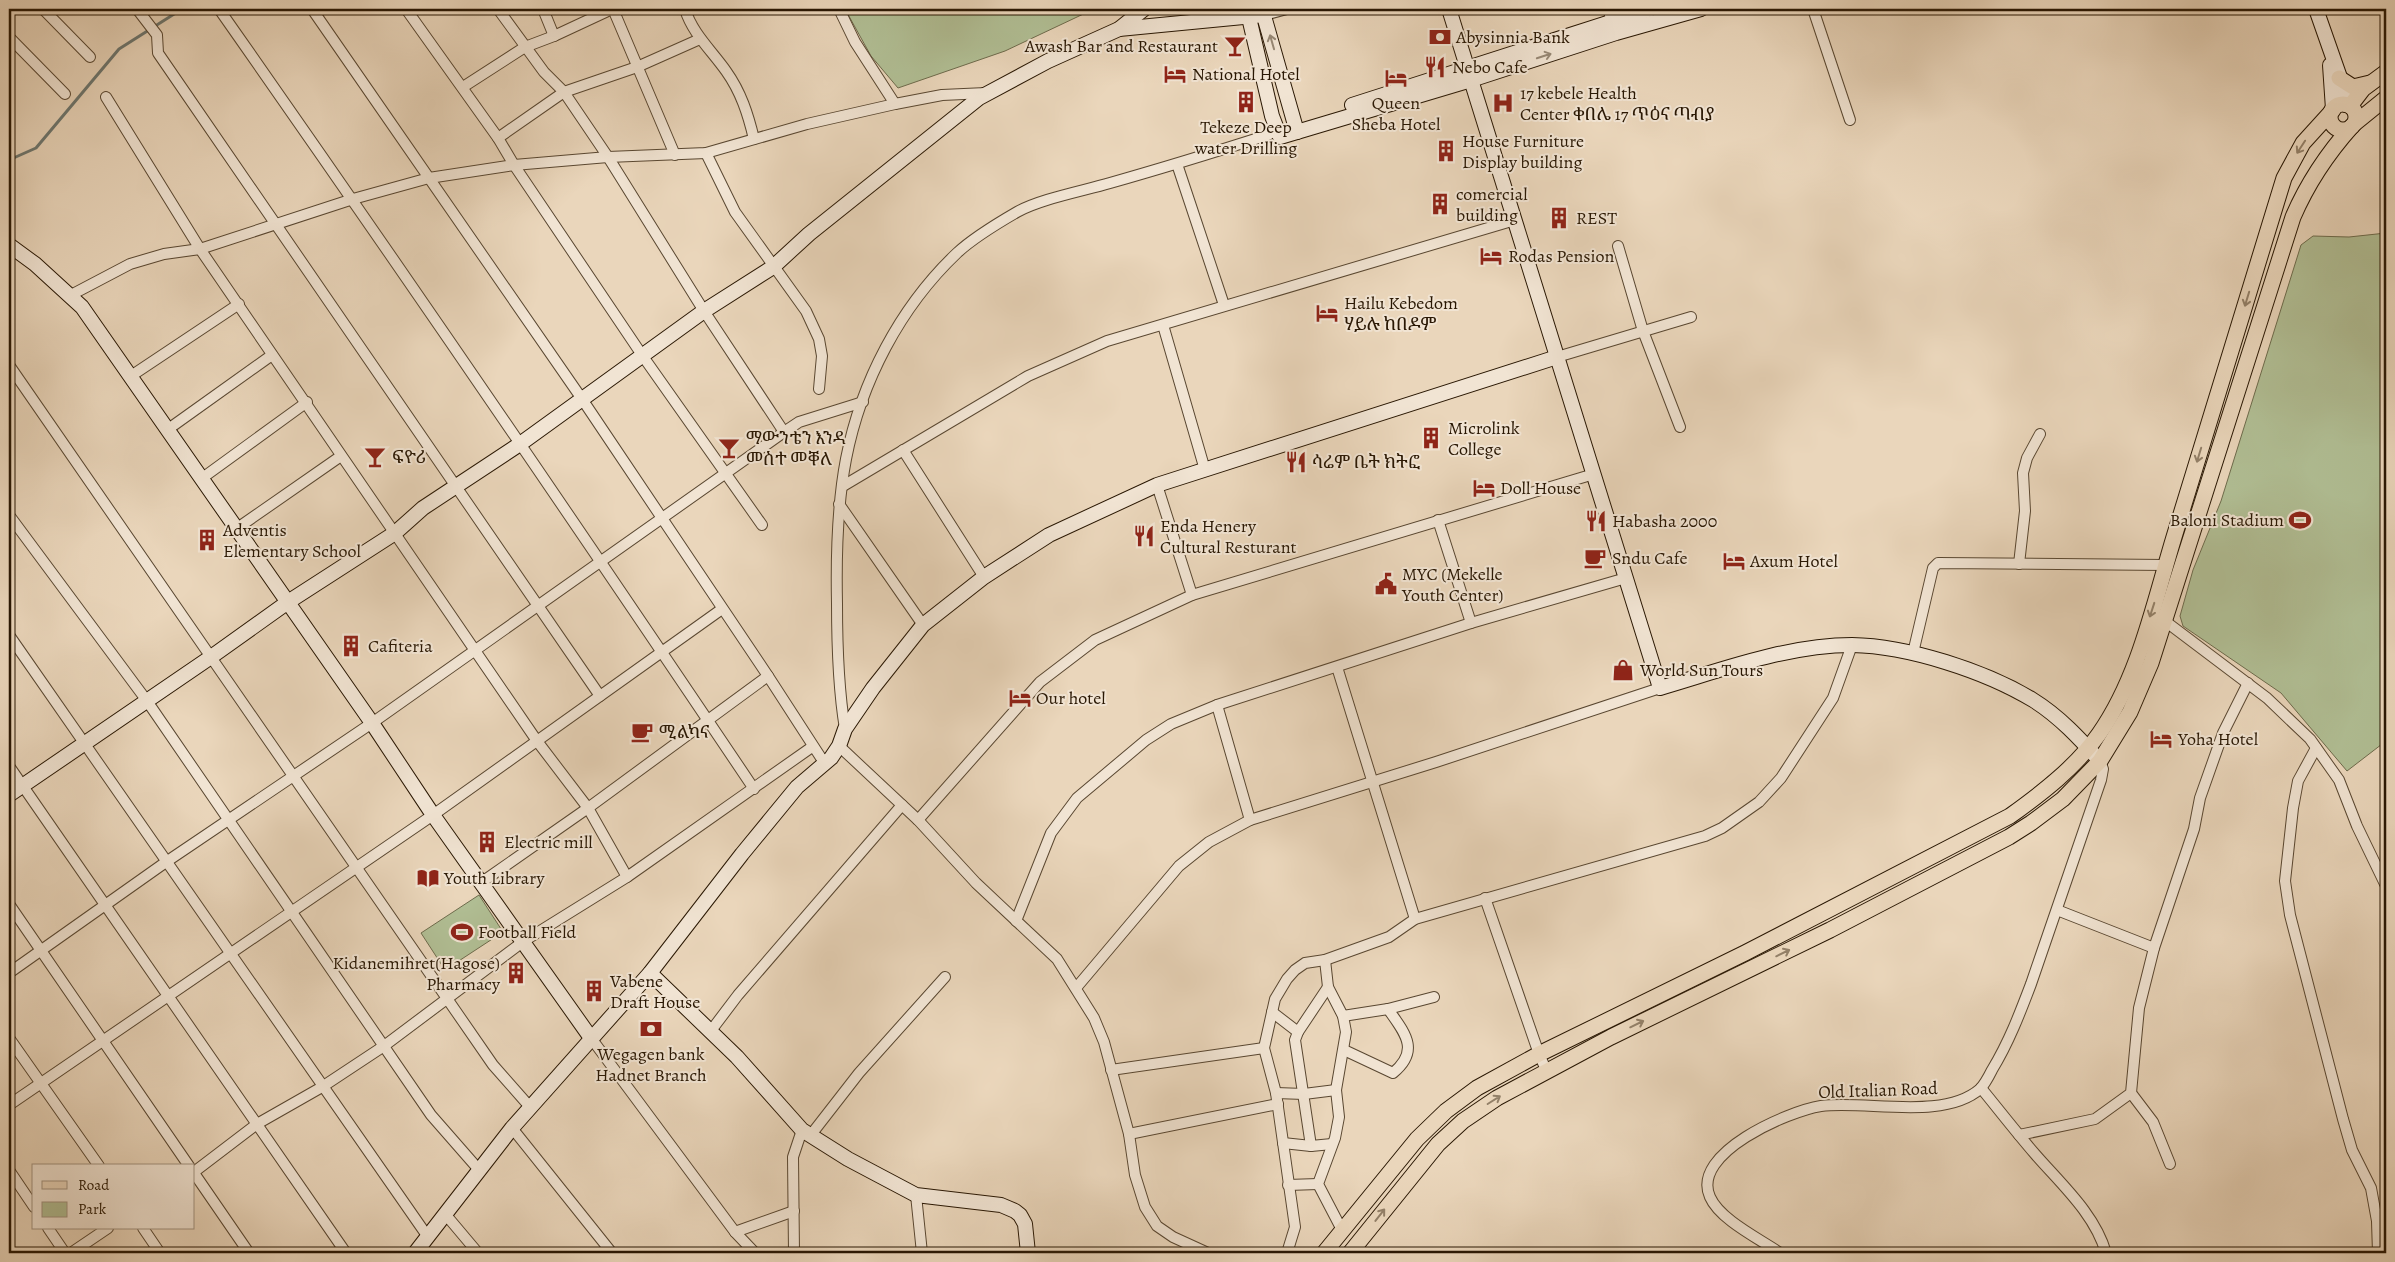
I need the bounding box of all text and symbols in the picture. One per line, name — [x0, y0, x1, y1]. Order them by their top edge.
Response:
bank icon: Abysinnia Bank — [1427, 24, 1453, 50]
place label: Abysinnia Bank — [1455, 25, 1570, 49]
bar icon: Awash Bar and Restaurant — [1222, 33, 1248, 59]
place label: Awash Bar and Restaurant — [1024, 34, 1218, 58]
one-way arrow — [1267, 35, 1276, 51]
one-way arrow — [1535, 51, 1551, 60]
restaurant icon: Nebo Cafe — [1422, 54, 1448, 80]
place label: Nebo Cafe — [1452, 55, 1528, 79]
hotel icon: National Hotel — [1162, 61, 1188, 87]
place label: National Hotel — [1192, 62, 1300, 86]
hotel icon: Queen Sheba Hotel — [1383, 65, 1409, 91]
place label: 17 kebele Health Center ቀበሌ 17 ጥዕና ጣብያ — [1520, 81, 1714, 126]
building icon: Tekeze Deep water Drilling — [1233, 89, 1259, 115]
hospital icon: 17 kebele Health Center ቀበሌ 17 ጥዕና ጣብያ — [1490, 90, 1516, 116]
place label: Queen Sheba Hotel — [1352, 91, 1441, 136]
place label: Tekeze Deep water Drilling — [1194, 115, 1297, 160]
place label: House Furniture Display building — [1462, 129, 1584, 174]
building icon: House Furniture Display building — [1433, 138, 1459, 164]
one-way arrow — [2296, 140, 2307, 154]
place label: comercial building — [1456, 182, 1528, 227]
building icon: comercial building — [1427, 191, 1453, 217]
building icon: REST — [1546, 205, 1572, 231]
place label: REST — [1576, 206, 1617, 230]
hotel icon: Rodas Pension — [1478, 243, 1504, 269]
place label: Rodas Pension — [1508, 244, 1615, 268]
place label: Hailu Kebedom ሃይሉ ከበዶም — [1344, 291, 1458, 336]
one-way arrow — [2241, 291, 2251, 307]
hotel icon: Hailu Kebedom ሃይሉ ከበዶም — [1314, 300, 1340, 326]
place label: Microlink College — [1448, 416, 1520, 461]
building icon: Microlink College — [1418, 425, 1444, 451]
place label: ማውንቴን እንዳ መስተ መቐለ — [746, 426, 846, 471]
bar icon: ማውንቴን እንዳ መስተ መቐለ — [716, 435, 742, 461]
bar icon: ፍዮሪ — [362, 444, 388, 470]
place label: ፍዮሪ — [392, 445, 426, 469]
one-way arrow — [2194, 447, 2204, 463]
restaurant icon: ሳሬም ቤት ክትፎ — [1283, 449, 1309, 475]
place label: ሳሬም ቤት ክትፎ — [1312, 450, 1420, 474]
hotel icon: Doll House — [1471, 475, 1497, 501]
place label: Doll House — [1500, 476, 1581, 500]
sports icon: Baloni Stadium — [2287, 507, 2313, 533]
restaurant icon: Habasha 2000 — [1583, 508, 1609, 534]
place label: Baloni Stadium — [2170, 508, 2284, 532]
place label: Habasha 2000 — [1612, 509, 1717, 533]
place label: Enda Henery Cultural Resturant — [1160, 514, 1297, 559]
place label: Adventis Elementary School — [222, 518, 361, 563]
restaurant icon: Enda Henery Cultural Resturant — [1131, 523, 1157, 549]
building icon: Adventis Elementary School — [194, 527, 220, 553]
cafe icon: Sndu Cafe — [1582, 545, 1608, 571]
place label: Sndu Cafe — [1612, 546, 1688, 570]
hotel icon: Axum Hotel — [1721, 548, 1747, 574]
place label: Axum Hotel — [1749, 549, 1839, 573]
place label: MYC (Mekelle Youth Center) — [1401, 562, 1503, 607]
public building icon: MYC (Mekelle Youth Center) — [1373, 571, 1399, 597]
one-way arrow — [2147, 602, 2157, 618]
building icon: Cafiteria — [338, 633, 364, 659]
place label: Cafiteria — [368, 634, 433, 658]
shop icon: World Sun Tours — [1610, 657, 1636, 683]
place label: World Sun Tours — [1639, 658, 1763, 682]
hotel icon: Our hotel — [1007, 685, 1033, 711]
place label: Our hotel — [1036, 686, 1106, 710]
cafe icon: ሚልካና — [629, 719, 655, 745]
place label: ሚልካና — [659, 720, 709, 744]
hotel icon: Yoha Hotel — [2148, 726, 2174, 752]
place label: Yoha Hotel — [2177, 727, 2259, 751]
building icon: Electric mill — [474, 829, 500, 855]
place label: Electric mill — [504, 830, 593, 854]
library icon: Youth Library — [415, 865, 441, 891]
place label: Youth Library — [443, 866, 545, 890]
sports icon: Football Field — [449, 919, 475, 945]
place label: Football Field — [478, 920, 577, 944]
one-way arrow — [1775, 948, 1790, 957]
place label: Kidanemihret(Hagose) Pharmacy — [332, 951, 501, 996]
building icon: Kidanemihret(Hagose) Pharmacy — [503, 960, 529, 986]
place label: Vabene Draft House — [609, 969, 700, 1014]
building icon: Vabene Draft House — [581, 978, 607, 1004]
bank icon: Wegagen bank Hadnet Branch — [638, 1016, 664, 1042]
one-way arrow — [1629, 1019, 1644, 1028]
place label: Wegagen bank Hadnet Branch — [595, 1042, 707, 1087]
street label: Old Italian Road — [1818, 1076, 1939, 1104]
one-way arrow — [1486, 1095, 1500, 1105]
legend — [32, 1164, 195, 1230]
text: Road — [78, 1175, 110, 1195]
text: Park — [78, 1199, 107, 1219]
one-way arrow — [1375, 1208, 1385, 1222]

